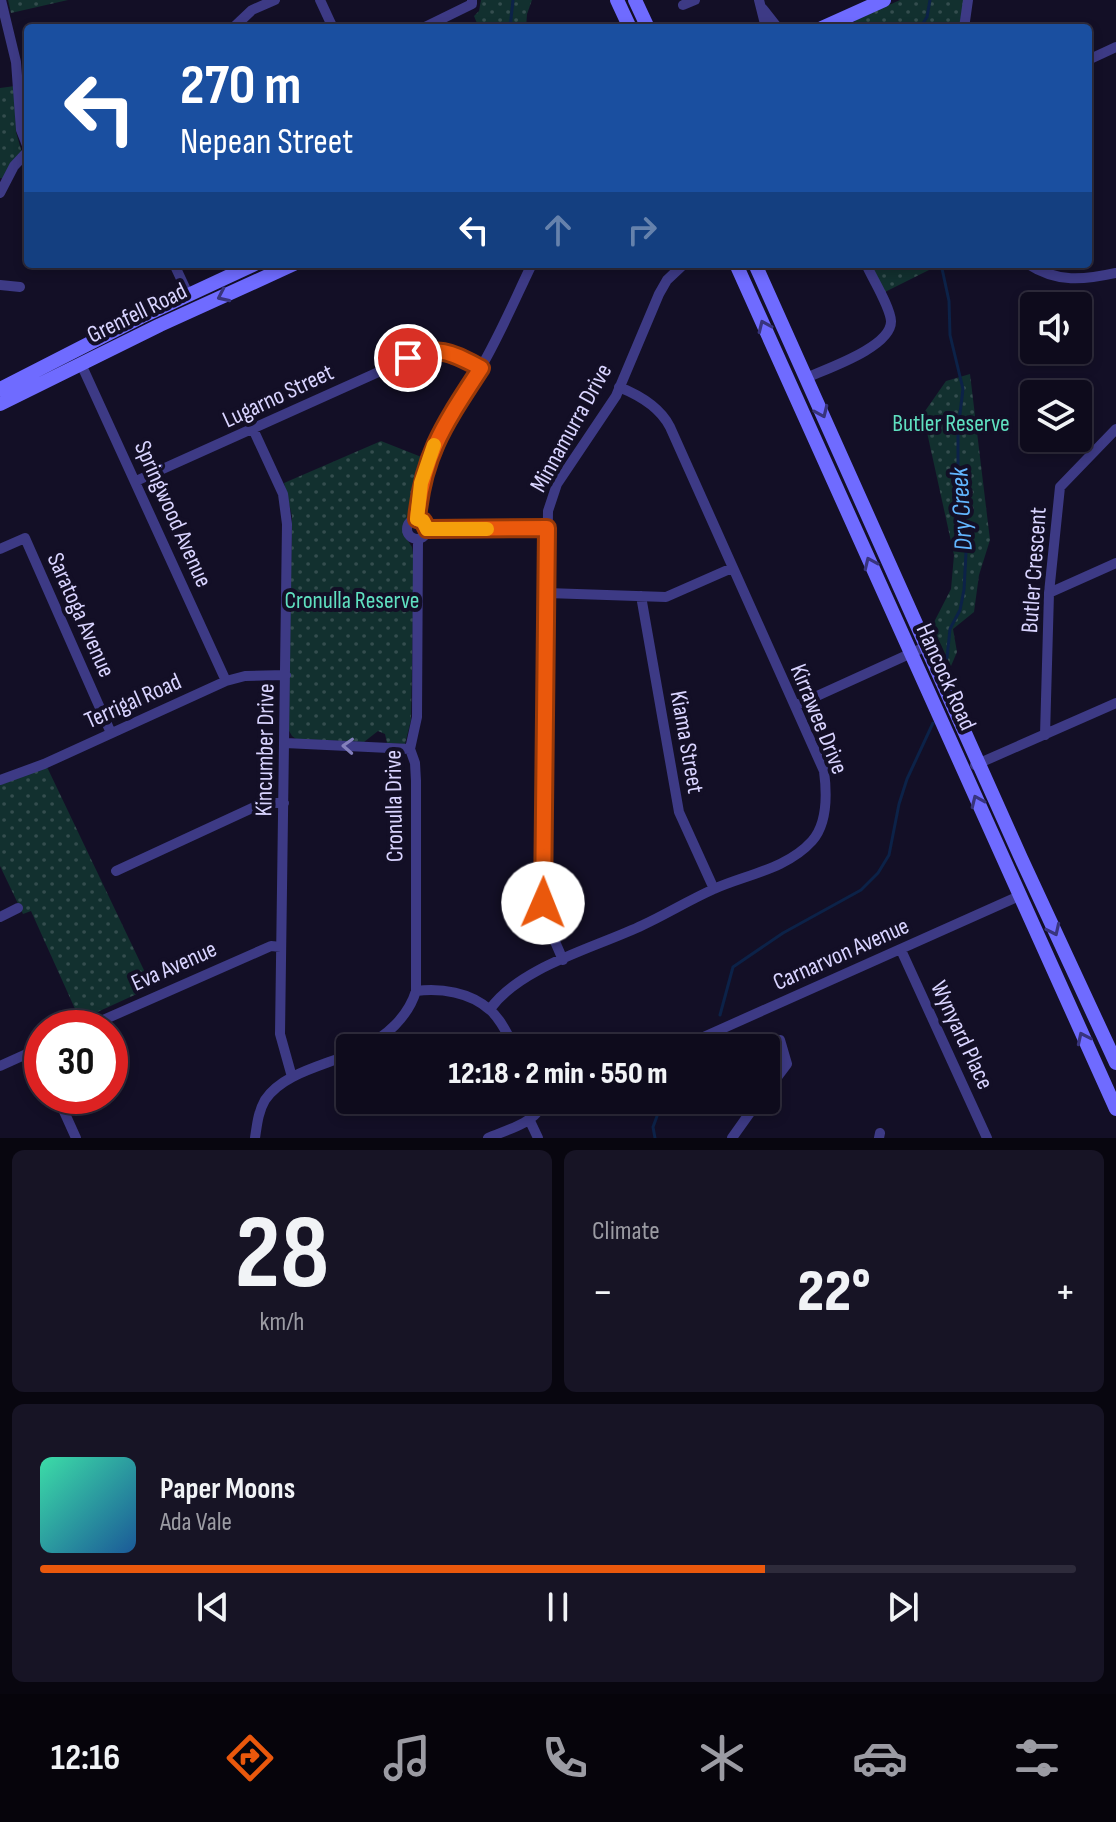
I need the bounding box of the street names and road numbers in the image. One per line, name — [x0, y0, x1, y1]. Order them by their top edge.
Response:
street label: Grenfell Road — [82, 276, 192, 350]
street label: Lugarno Street — [218, 358, 338, 434]
street label: Minnamurra Drive — [524, 359, 618, 497]
street label: Springwood Avenue — [128, 436, 218, 592]
street label: Butler Crescent — [1015, 506, 1053, 634]
street label: Saratoga Avenue — [41, 548, 121, 682]
street label: Hancock Road — [910, 619, 982, 735]
street label: Kirrawee Drive — [784, 660, 854, 778]
street label: Terrigal Road — [80, 667, 186, 735]
street label: Kincumber Drive — [249, 683, 281, 817]
street label: Kiama Street — [664, 688, 710, 796]
street label: Cronulla Drive — [379, 750, 409, 862]
street label: Carnarvon Avenue — [769, 911, 913, 997]
street label: Eva Avenue — [127, 934, 221, 998]
street label: Wynyard Place — [924, 976, 1000, 1094]

